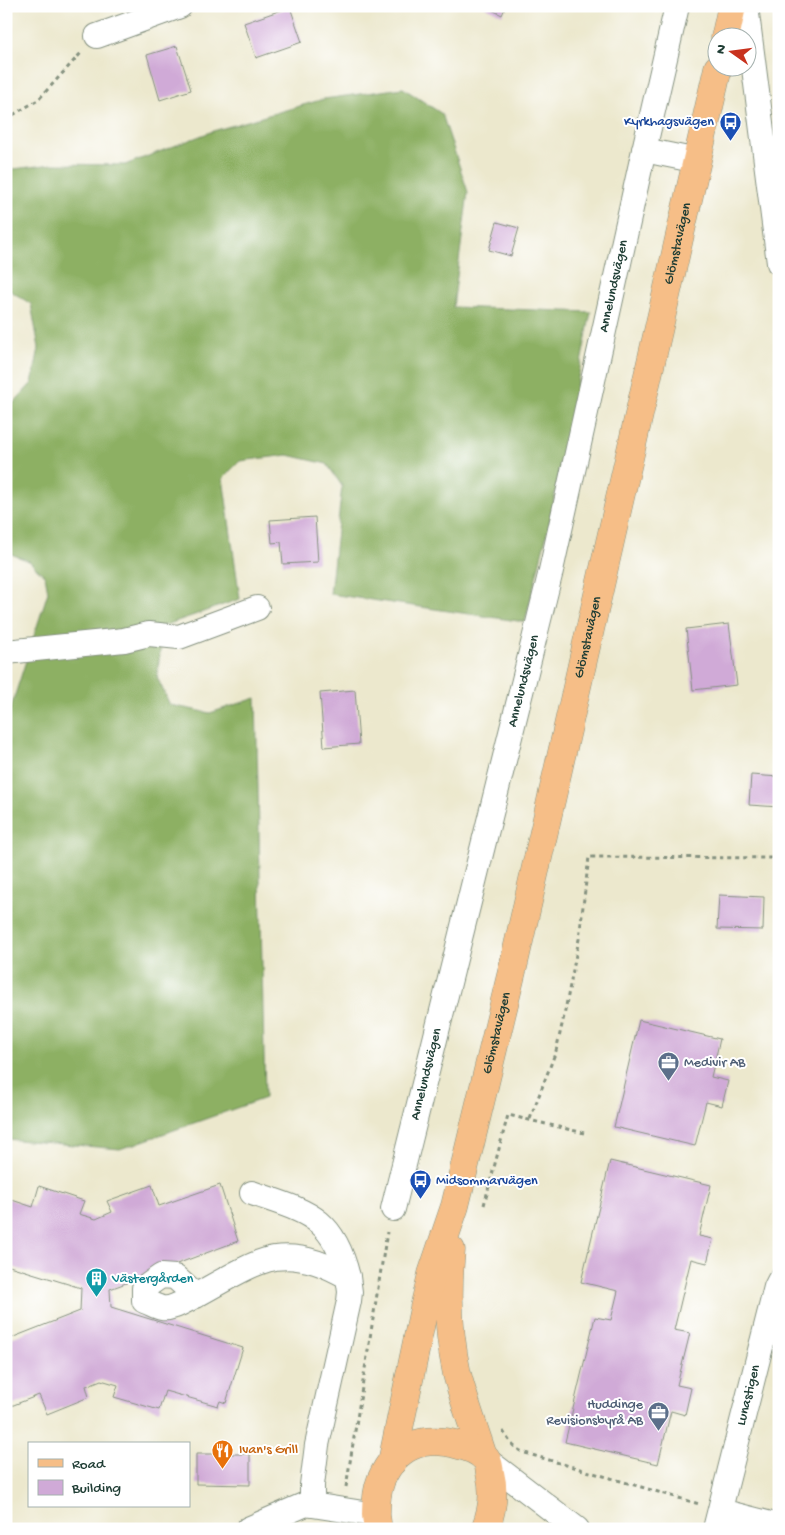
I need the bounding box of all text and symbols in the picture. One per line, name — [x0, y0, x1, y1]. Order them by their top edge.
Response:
north arrow — [708, 28, 758, 78]
text: N — [712, 43, 731, 56]
bus stop icon: Kyrkhagsvägen — [718, 110, 742, 141]
place label: Kyrkhagsvägen — [624, 114, 714, 131]
street label: Glömstavägen — [660, 201, 696, 286]
street label: Annelundsvägen — [595, 238, 632, 334]
street label: Glömstavägen — [571, 594, 606, 680]
street label: Annelundsvägen — [504, 633, 543, 729]
street label: Glömstavägen — [479, 990, 515, 1076]
street label: Annelundsvägen — [407, 1026, 446, 1122]
office icon: Medivir AB — [656, 1051, 680, 1082]
place label: Medivir AB — [684, 1055, 746, 1072]
bus stop icon: Midsommarvägen — [408, 1169, 432, 1200]
place label: Midsommarvägen — [436, 1173, 538, 1190]
building icon: Västergården — [84, 1267, 108, 1298]
place label: Västergården — [111, 1271, 194, 1288]
street label: Lunastigen — [733, 1363, 765, 1427]
place label: Huddinge Revisionsbyrå AB — [546, 1397, 644, 1430]
office icon: Huddinge Revisionsbyrå AB — [647, 1401, 671, 1432]
restaurant icon: Ivan's Grill — [211, 1438, 235, 1469]
legend — [28, 1442, 190, 1508]
place label: Ivan's Grill — [239, 1442, 298, 1459]
text: Road — [72, 1456, 106, 1474]
text: Building — [71, 1480, 121, 1498]

